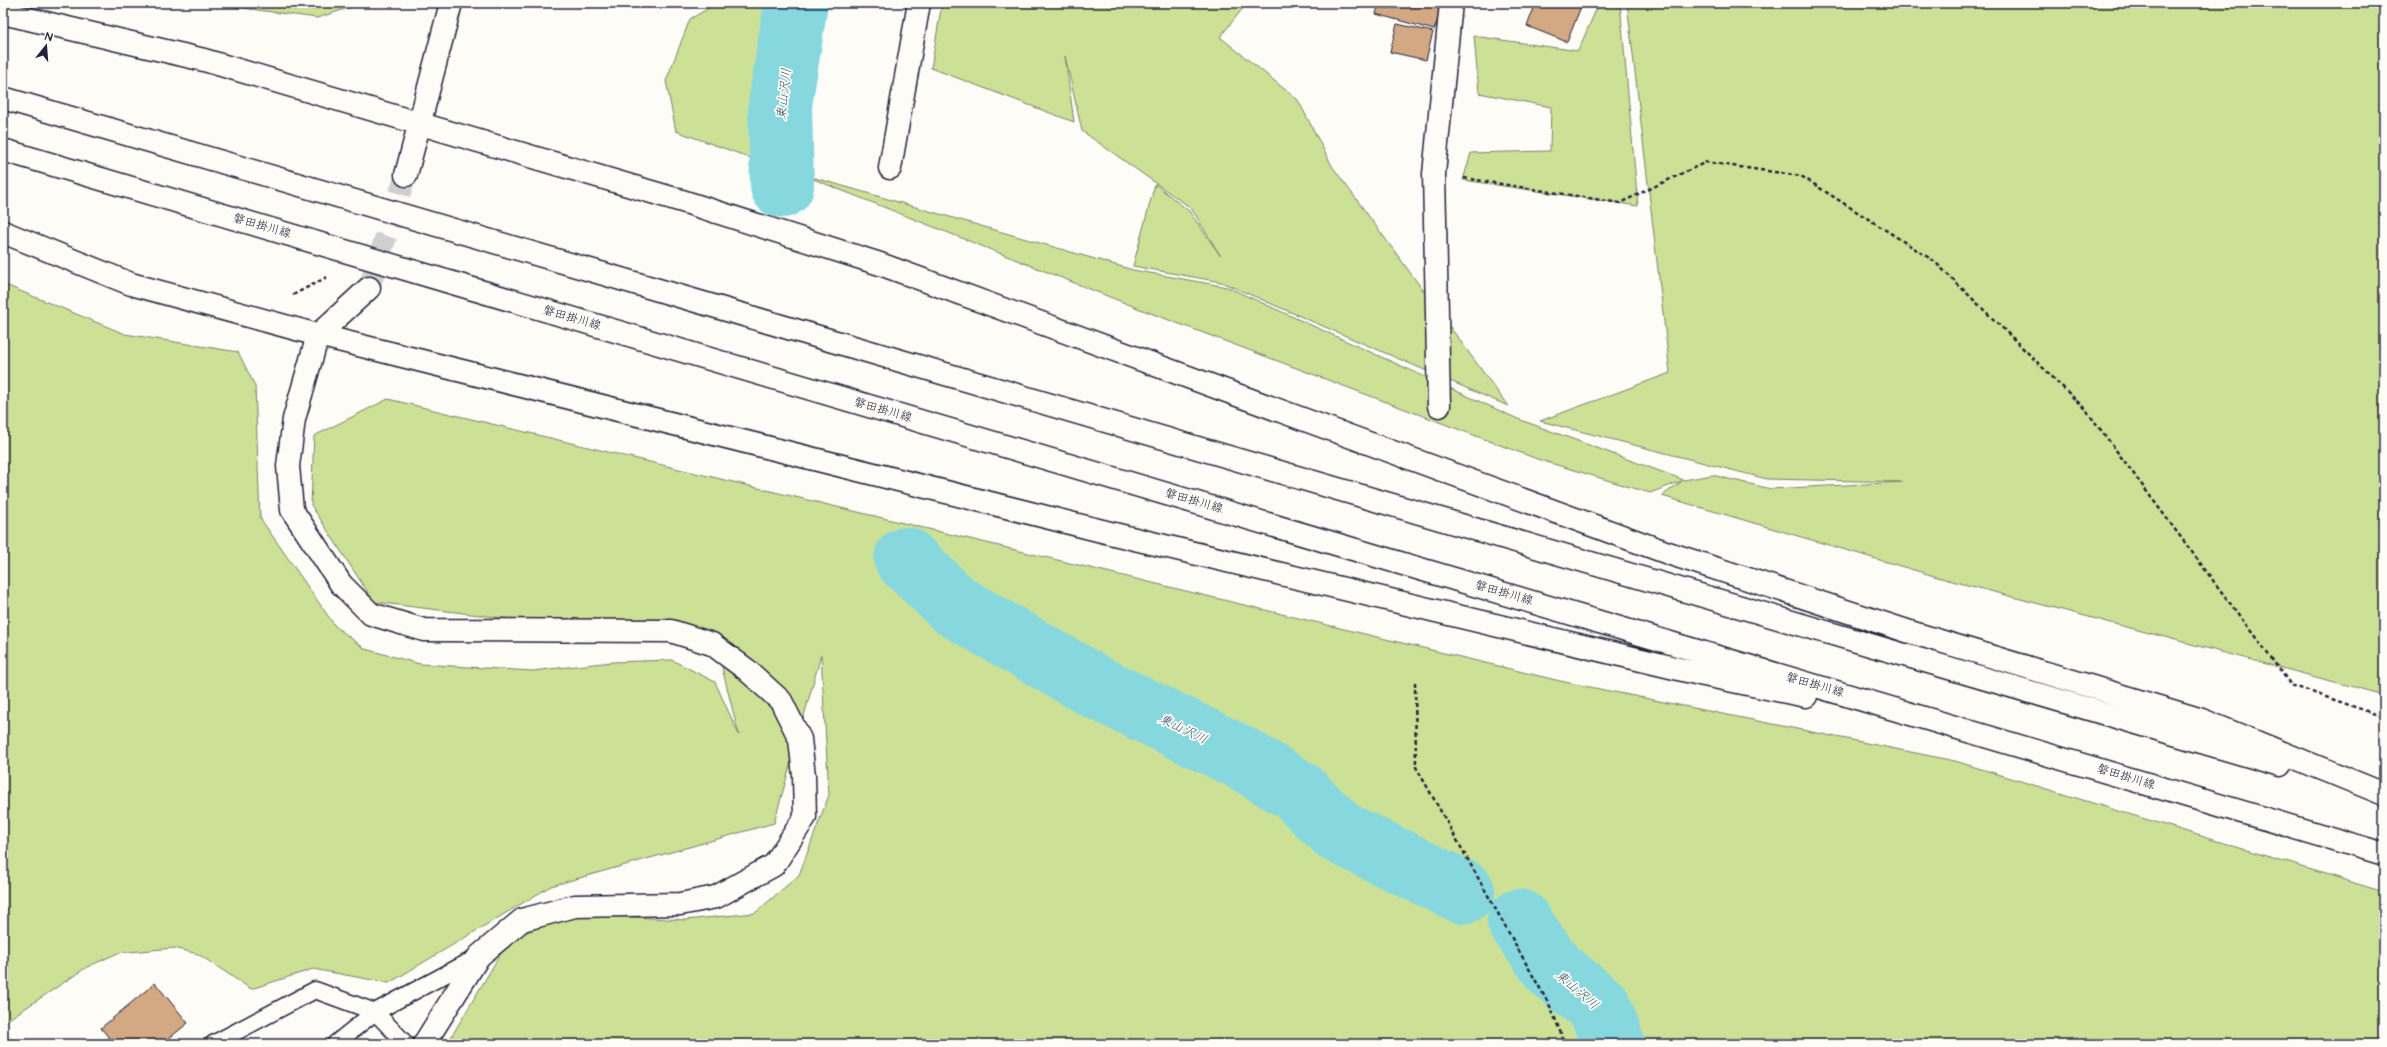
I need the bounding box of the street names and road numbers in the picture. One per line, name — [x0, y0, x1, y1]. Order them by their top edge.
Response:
street label: 磐田掛川線 — [231, 210, 293, 242]
street label: 磐田掛川線 — [541, 302, 603, 334]
street label: 磐田掛川線 — [852, 394, 914, 426]
street label: 磐田掛川線 — [1163, 485, 1225, 517]
street label: 磐田掛川線 — [1473, 577, 1535, 609]
street label: 磐田掛川線 — [1784, 669, 1846, 701]
street label: 磐田掛川線 — [2095, 760, 2157, 794]

